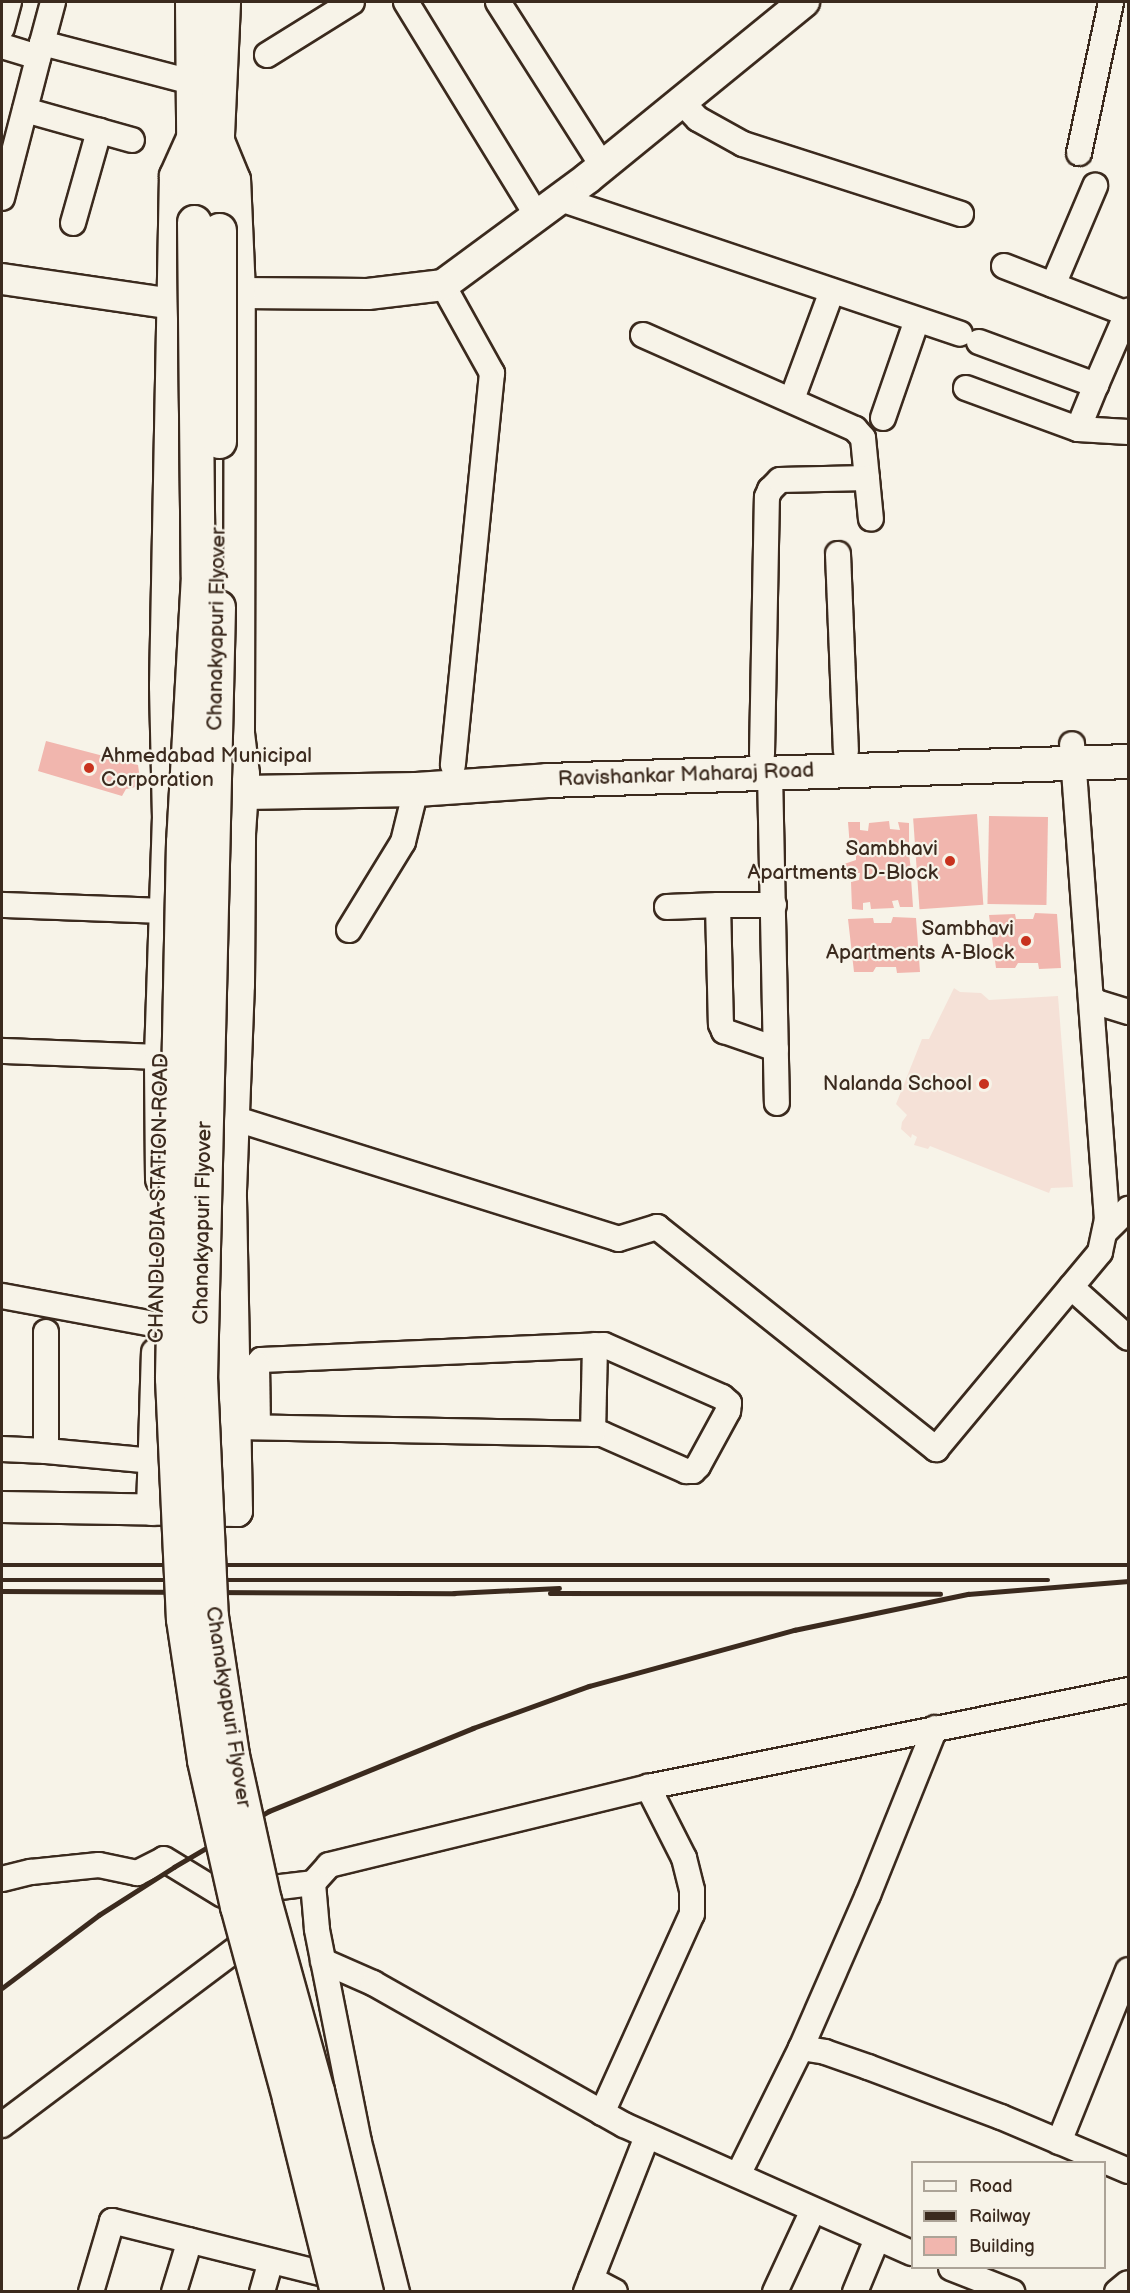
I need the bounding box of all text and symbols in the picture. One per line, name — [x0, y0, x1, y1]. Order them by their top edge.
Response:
street label: Chanakyapuri Flyover — [203, 527, 231, 731]
place label: Ahmedabad Municipal Corporation — [101, 743, 312, 793]
street label: Ravishankar Maharaj Road — [557, 758, 815, 792]
marker: Ahmedabad Municipal Corporation — [82, 761, 96, 775]
place label: Sambhavi Apartments D-Block — [748, 836, 938, 886]
marker: Sambhavi Apartments D-Block — [943, 854, 957, 868]
place label: Sambhavi Apartments A-Block — [826, 916, 1014, 966]
marker: Sambhavi Apartments A-Block — [1019, 934, 1033, 948]
street label: CHANDLODIA STATION ROAD — [144, 1053, 174, 1343]
place label: Nalanda School — [822, 1071, 972, 1097]
marker: Nalanda School — [977, 1077, 991, 1091]
street label: Chanakyapuri Flyover — [189, 1121, 217, 1325]
street label: Chanakyapuri Flyover — [200, 1605, 256, 1809]
legend — [911, 2161, 1106, 2269]
text: Road — [969, 2176, 1013, 2197]
text: Railway — [969, 2206, 1031, 2227]
text: Building — [969, 2236, 1035, 2257]

